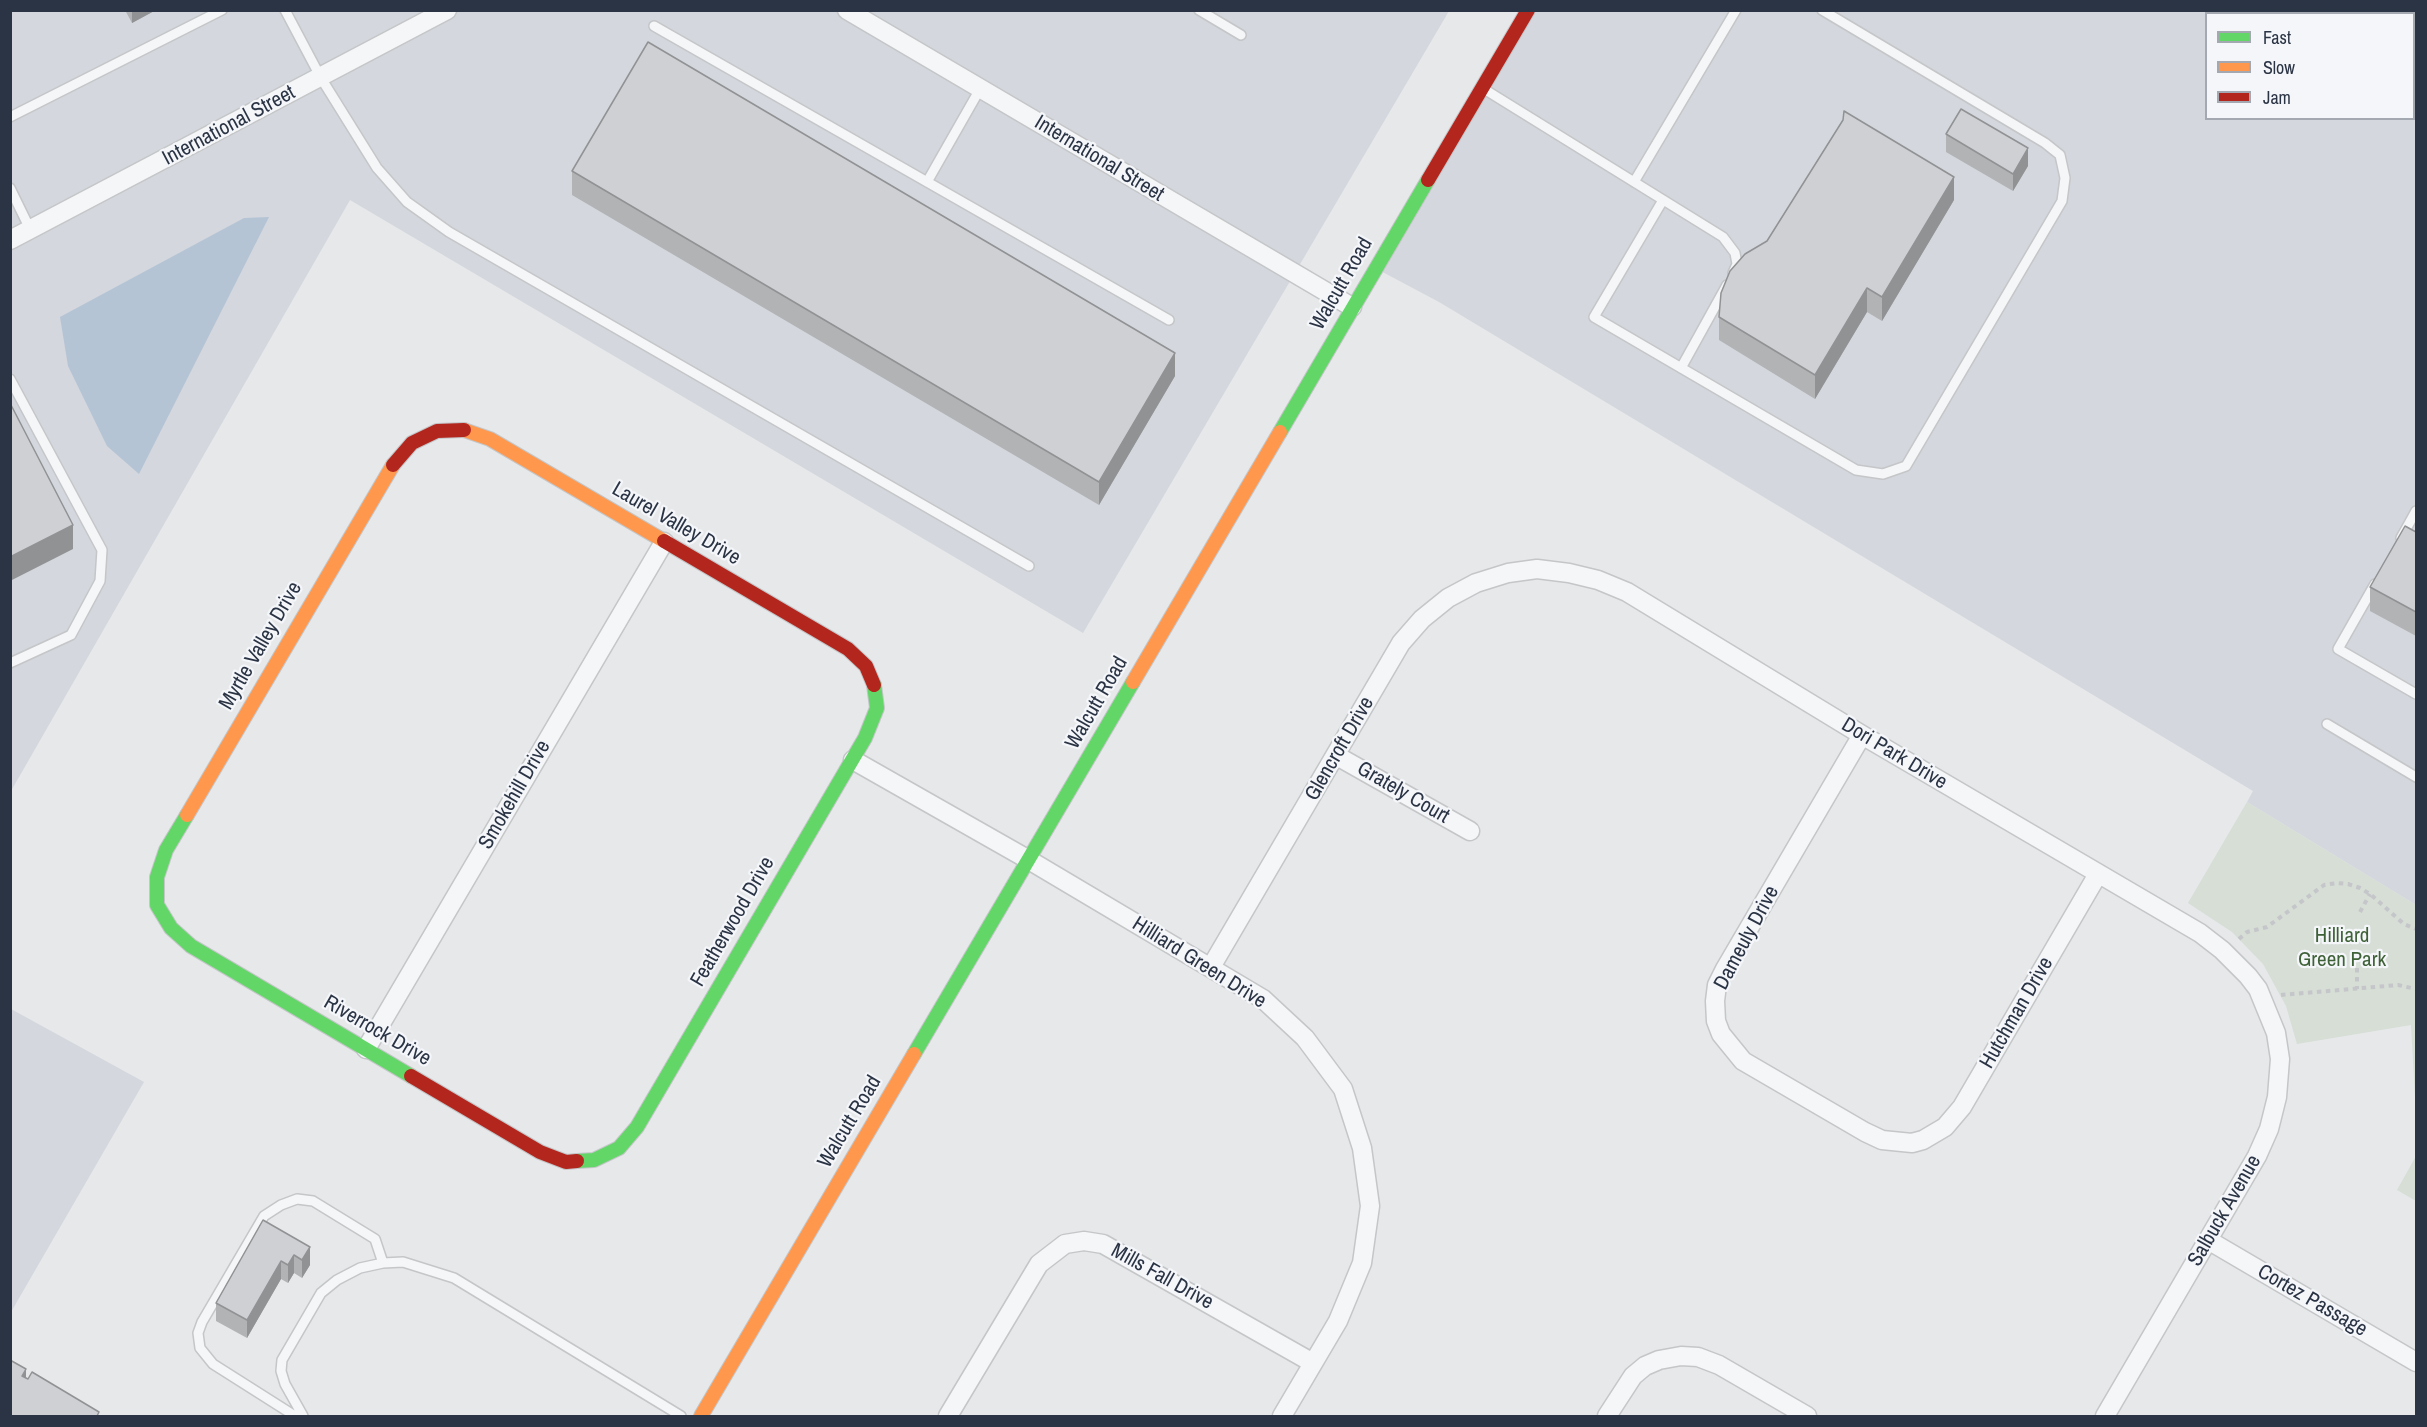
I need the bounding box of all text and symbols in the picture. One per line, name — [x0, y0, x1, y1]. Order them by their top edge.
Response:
legend — [2205, 12, 2415, 120]
text: Fast — [2263, 25, 2291, 50]
text: Slow — [2263, 55, 2295, 80]
street label: International Street — [158, 80, 300, 172]
text: Jam — [2263, 85, 2291, 110]
street label: International Street — [1030, 110, 1168, 208]
street label: Walcutt Road — [1305, 233, 1379, 335]
street label: Laurel Valley Drive — [607, 477, 745, 571]
street label: Myrtle Valley Drive — [214, 578, 308, 714]
street label: Walcutt Road — [1060, 652, 1134, 754]
street label: Glencroft Drive — [1300, 693, 1380, 805]
street label: Dori Park Drive — [1837, 713, 1951, 795]
street label: Smokehill Drive — [474, 736, 556, 854]
street label: Grately Court — [1352, 756, 1454, 830]
street label: Featherwood Drive — [686, 853, 780, 991]
street label: Dameuly Drive — [1709, 882, 1785, 994]
street label: Hilliard Green Drive — [1127, 912, 1271, 1014]
park label: Hilliard Green Park — [2298, 923, 2386, 973]
street label: Hutchman Drive — [1975, 953, 2059, 1073]
street label: Riverrock Drive — [319, 990, 435, 1072]
street label: Walcutt Road — [813, 1071, 887, 1173]
street label: Salbuck Avenue — [2183, 1151, 2267, 1271]
street label: Mills Fall Drive — [1106, 1239, 1218, 1315]
street label: Cortez Passage — [2253, 1259, 2371, 1343]

